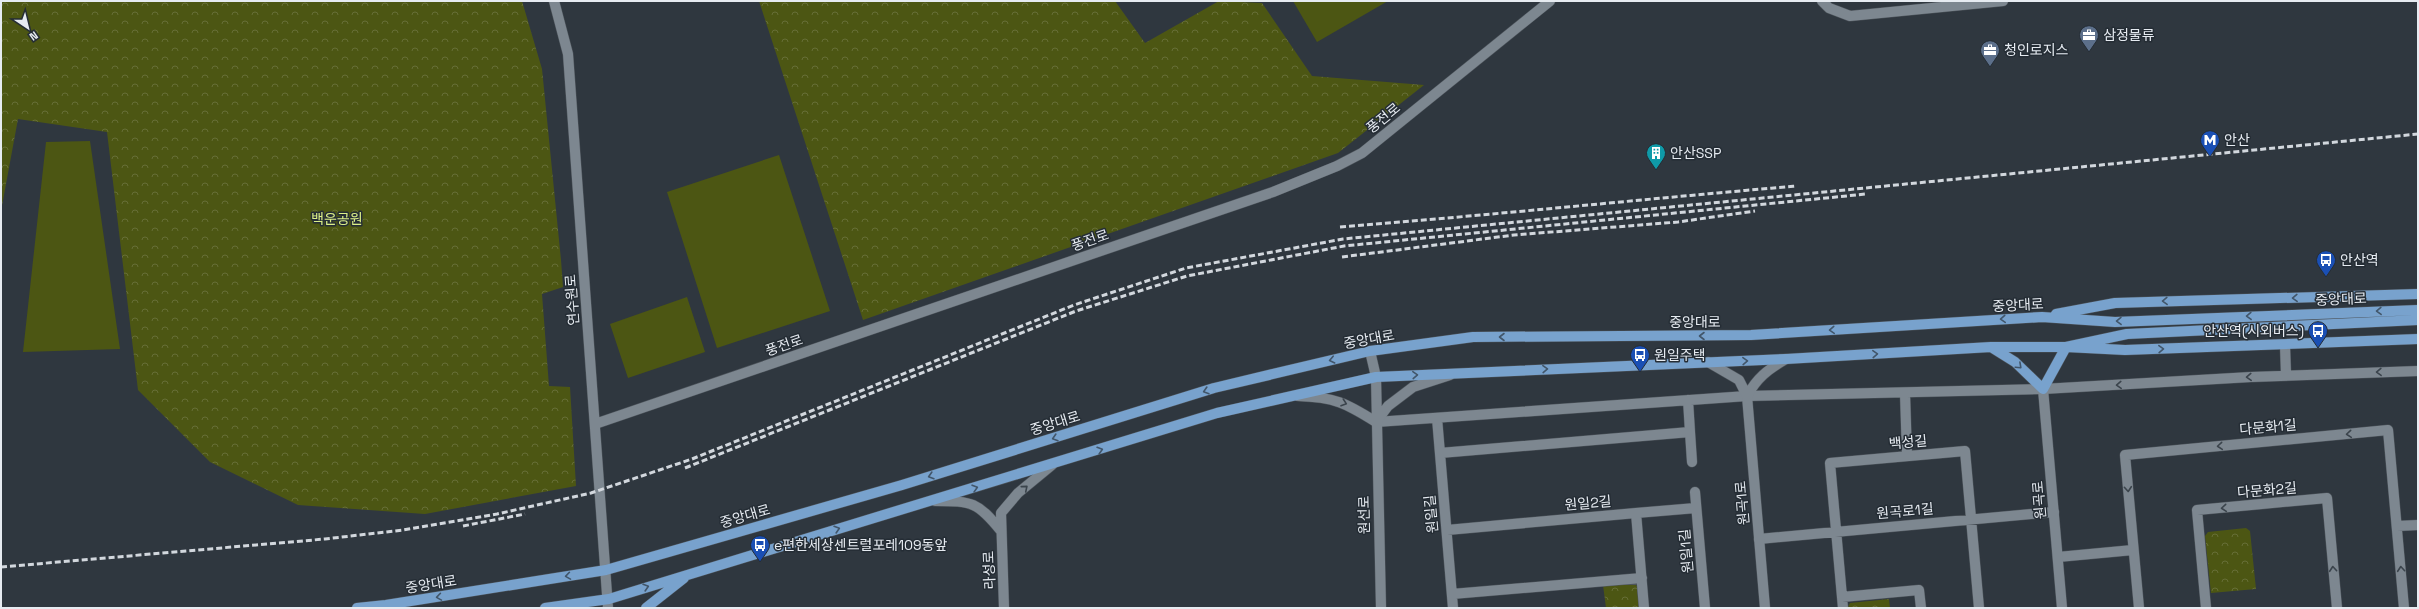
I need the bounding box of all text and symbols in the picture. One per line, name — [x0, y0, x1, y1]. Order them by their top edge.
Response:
north arrow — [8, 8, 48, 48]
office icon: 삼정물류 — [2078, 24, 2100, 52]
place label: 삼정물류 — [2103, 26, 2155, 44]
text: N — [27, 28, 41, 44]
office icon: 청인로지스 — [1979, 39, 2001, 67]
place label: 청인로지스 — [2004, 41, 2069, 59]
street label: 풍전로 — [1362, 99, 1404, 137]
metro station icon: 안산 — [2199, 129, 2221, 157]
place label: 안산 — [2224, 131, 2250, 149]
building icon: 안산SSP — [1645, 142, 1667, 170]
place label: 안산SSP — [1670, 144, 1721, 162]
park label: 백운공원 — [311, 210, 363, 228]
street label: 풍전로 — [1069, 225, 1111, 255]
bus stop icon: 안산역 — [2315, 249, 2337, 277]
place label: 안산역 — [2340, 251, 2379, 269]
street label: 연수원로 — [561, 274, 583, 326]
street label: 중앙대로 — [2315, 289, 2367, 309]
one-way arrow — [2292, 294, 2298, 302]
street label: 중앙대로 — [1992, 295, 2044, 315]
one-way arrow — [2162, 297, 2168, 306]
one-way arrow — [2376, 307, 2382, 315]
one-way arrow — [2246, 312, 2252, 321]
street label: 중앙대로 — [1669, 313, 1721, 331]
one-way arrow — [2000, 315, 2006, 324]
one-way arrow — [2116, 317, 2122, 326]
bus stop icon: 안산역(시외버스) — [2307, 320, 2329, 348]
place label: 안산역(시외버스) — [2203, 322, 2304, 340]
street label: 중앙대로 — [1342, 326, 1396, 352]
one-way arrow — [1829, 326, 1835, 335]
street label: 풍전로 — [763, 330, 805, 360]
one-way arrow — [1699, 332, 1705, 340]
one-way arrow — [1499, 333, 1505, 341]
bus stop icon: 원일주택 — [1629, 344, 1651, 372]
one-way arrow — [2158, 345, 2164, 353]
place label: 원일주택 — [1654, 346, 1706, 364]
one-way arrow — [1872, 350, 1878, 359]
one-way arrow — [1329, 355, 1336, 364]
one-way arrow — [1742, 357, 1748, 365]
one-way arrow — [2014, 361, 2022, 369]
one-way arrow — [1542, 364, 1548, 373]
one-way arrow — [2376, 368, 2382, 376]
one-way arrow — [1412, 370, 1418, 379]
one-way arrow — [2246, 372, 2252, 381]
one-way arrow — [2116, 380, 2122, 389]
one-way arrow — [1202, 386, 1209, 395]
one-way arrow — [1340, 399, 1347, 407]
street label: 중앙대로 — [1028, 407, 1082, 439]
street label: 다문화1길 — [2239, 416, 2297, 438]
one-way arrow — [2346, 429, 2352, 438]
street label: 백성길 — [1888, 431, 1928, 453]
one-way arrow — [1052, 433, 1059, 442]
one-way arrow — [2217, 441, 2223, 450]
one-way arrow — [1096, 446, 1103, 455]
one-way arrow — [927, 471, 934, 480]
street label: 다문화2길 — [2236, 478, 2298, 502]
street label: 원곡1로 — [1731, 480, 1753, 526]
street label: 원곡로 — [2028, 480, 2050, 520]
one-way arrow — [972, 484, 979, 493]
one-way arrow — [1020, 485, 1027, 492]
one-way arrow — [2123, 486, 2132, 492]
street label: 원일2길 — [1564, 492, 1612, 514]
street label: 원일길 — [1420, 494, 1442, 534]
street label: 원선로 — [1355, 495, 1373, 534]
street label: 중앙대로 — [718, 500, 772, 532]
street label: 원곡로1길 — [1876, 500, 1934, 522]
one-way arrow — [2221, 503, 2227, 512]
one-way arrow — [834, 525, 841, 534]
street label: 원일1길 — [1675, 528, 1697, 574]
bus stop icon: e편한세상센트럴포레109동앞 — [749, 534, 771, 562]
place label: e편한세상센트럴포레109동앞 — [774, 536, 947, 554]
street label: 라성로 — [979, 550, 999, 590]
one-way arrow — [2329, 566, 2338, 572]
one-way arrow — [2397, 566, 2406, 572]
street label: 중앙대로 — [404, 571, 458, 597]
one-way arrow — [565, 572, 571, 580]
one-way arrow — [642, 583, 649, 592]
one-way arrow — [436, 592, 442, 601]

